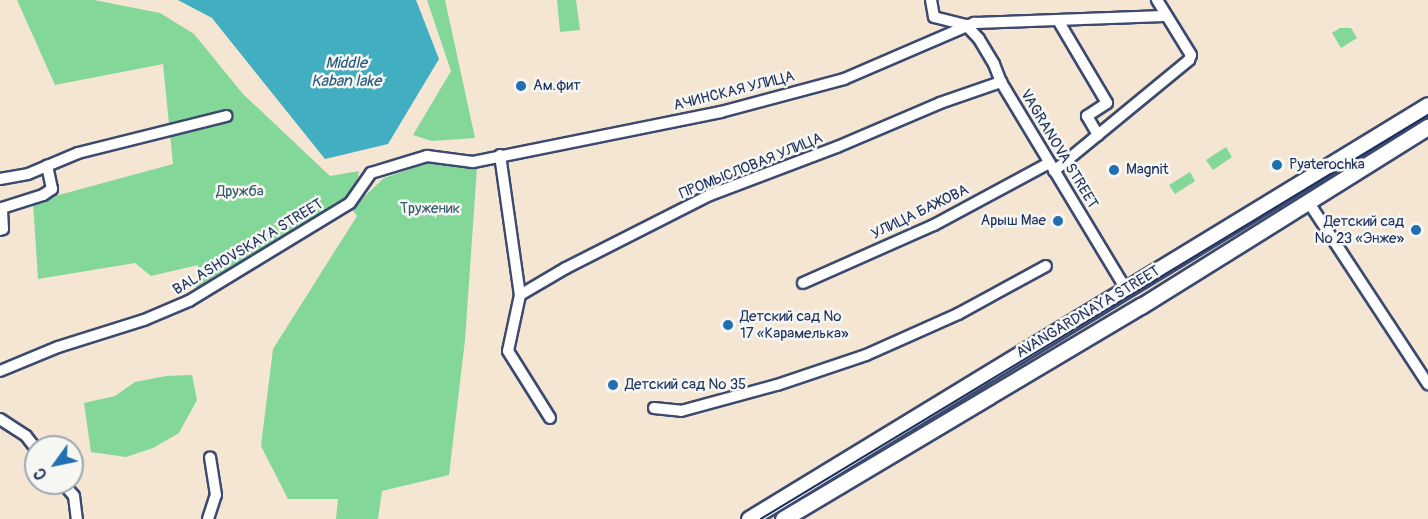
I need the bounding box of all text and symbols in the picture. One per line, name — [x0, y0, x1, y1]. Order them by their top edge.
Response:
water label: Middle Kaban lake — [311, 53, 381, 91]
street label: АЧИНСКАЯ УЛИЦА — [672, 67, 796, 115]
place label: Ам.фит — [533, 77, 581, 95]
marker: Ам.фит — [514, 79, 528, 93]
street label: VAGRANOVA STREET — [1016, 86, 1102, 212]
street label: ПРОМЫСЛОВАЯ УЛИЦА — [677, 129, 825, 203]
place label: Pyaterochka — [1289, 156, 1365, 174]
marker: Pyaterochka — [1270, 158, 1284, 172]
place label: Magnit — [1126, 161, 1169, 179]
marker: Magnit — [1107, 163, 1121, 177]
street label: УЛИЦА БАЖОВА — [868, 181, 972, 243]
park label: Дружба — [216, 183, 264, 201]
street label: BALASHOVSKAYA STREET — [170, 195, 326, 299]
park label: Труженик — [400, 200, 460, 218]
place label: Арыш Мае — [980, 212, 1046, 230]
place label: Детский сад № 23 «Энже» — [1314, 212, 1404, 247]
marker: Арыш Мае — [1051, 214, 1065, 228]
marker: Детский сад № 23 «Энже» — [1409, 223, 1423, 237]
street label: AVANGARDNAYA STREET — [1013, 262, 1163, 362]
place label: Детский сад № 17 «Карамелька» — [740, 307, 849, 342]
marker: Детский сад № 17 «Карамелька» — [721, 318, 735, 332]
place label: Детский сад № 35 — [625, 376, 746, 394]
marker: Детский сад № 35 — [606, 378, 620, 392]
north arrow — [24, 435, 84, 495]
text: С — [30, 464, 52, 483]

